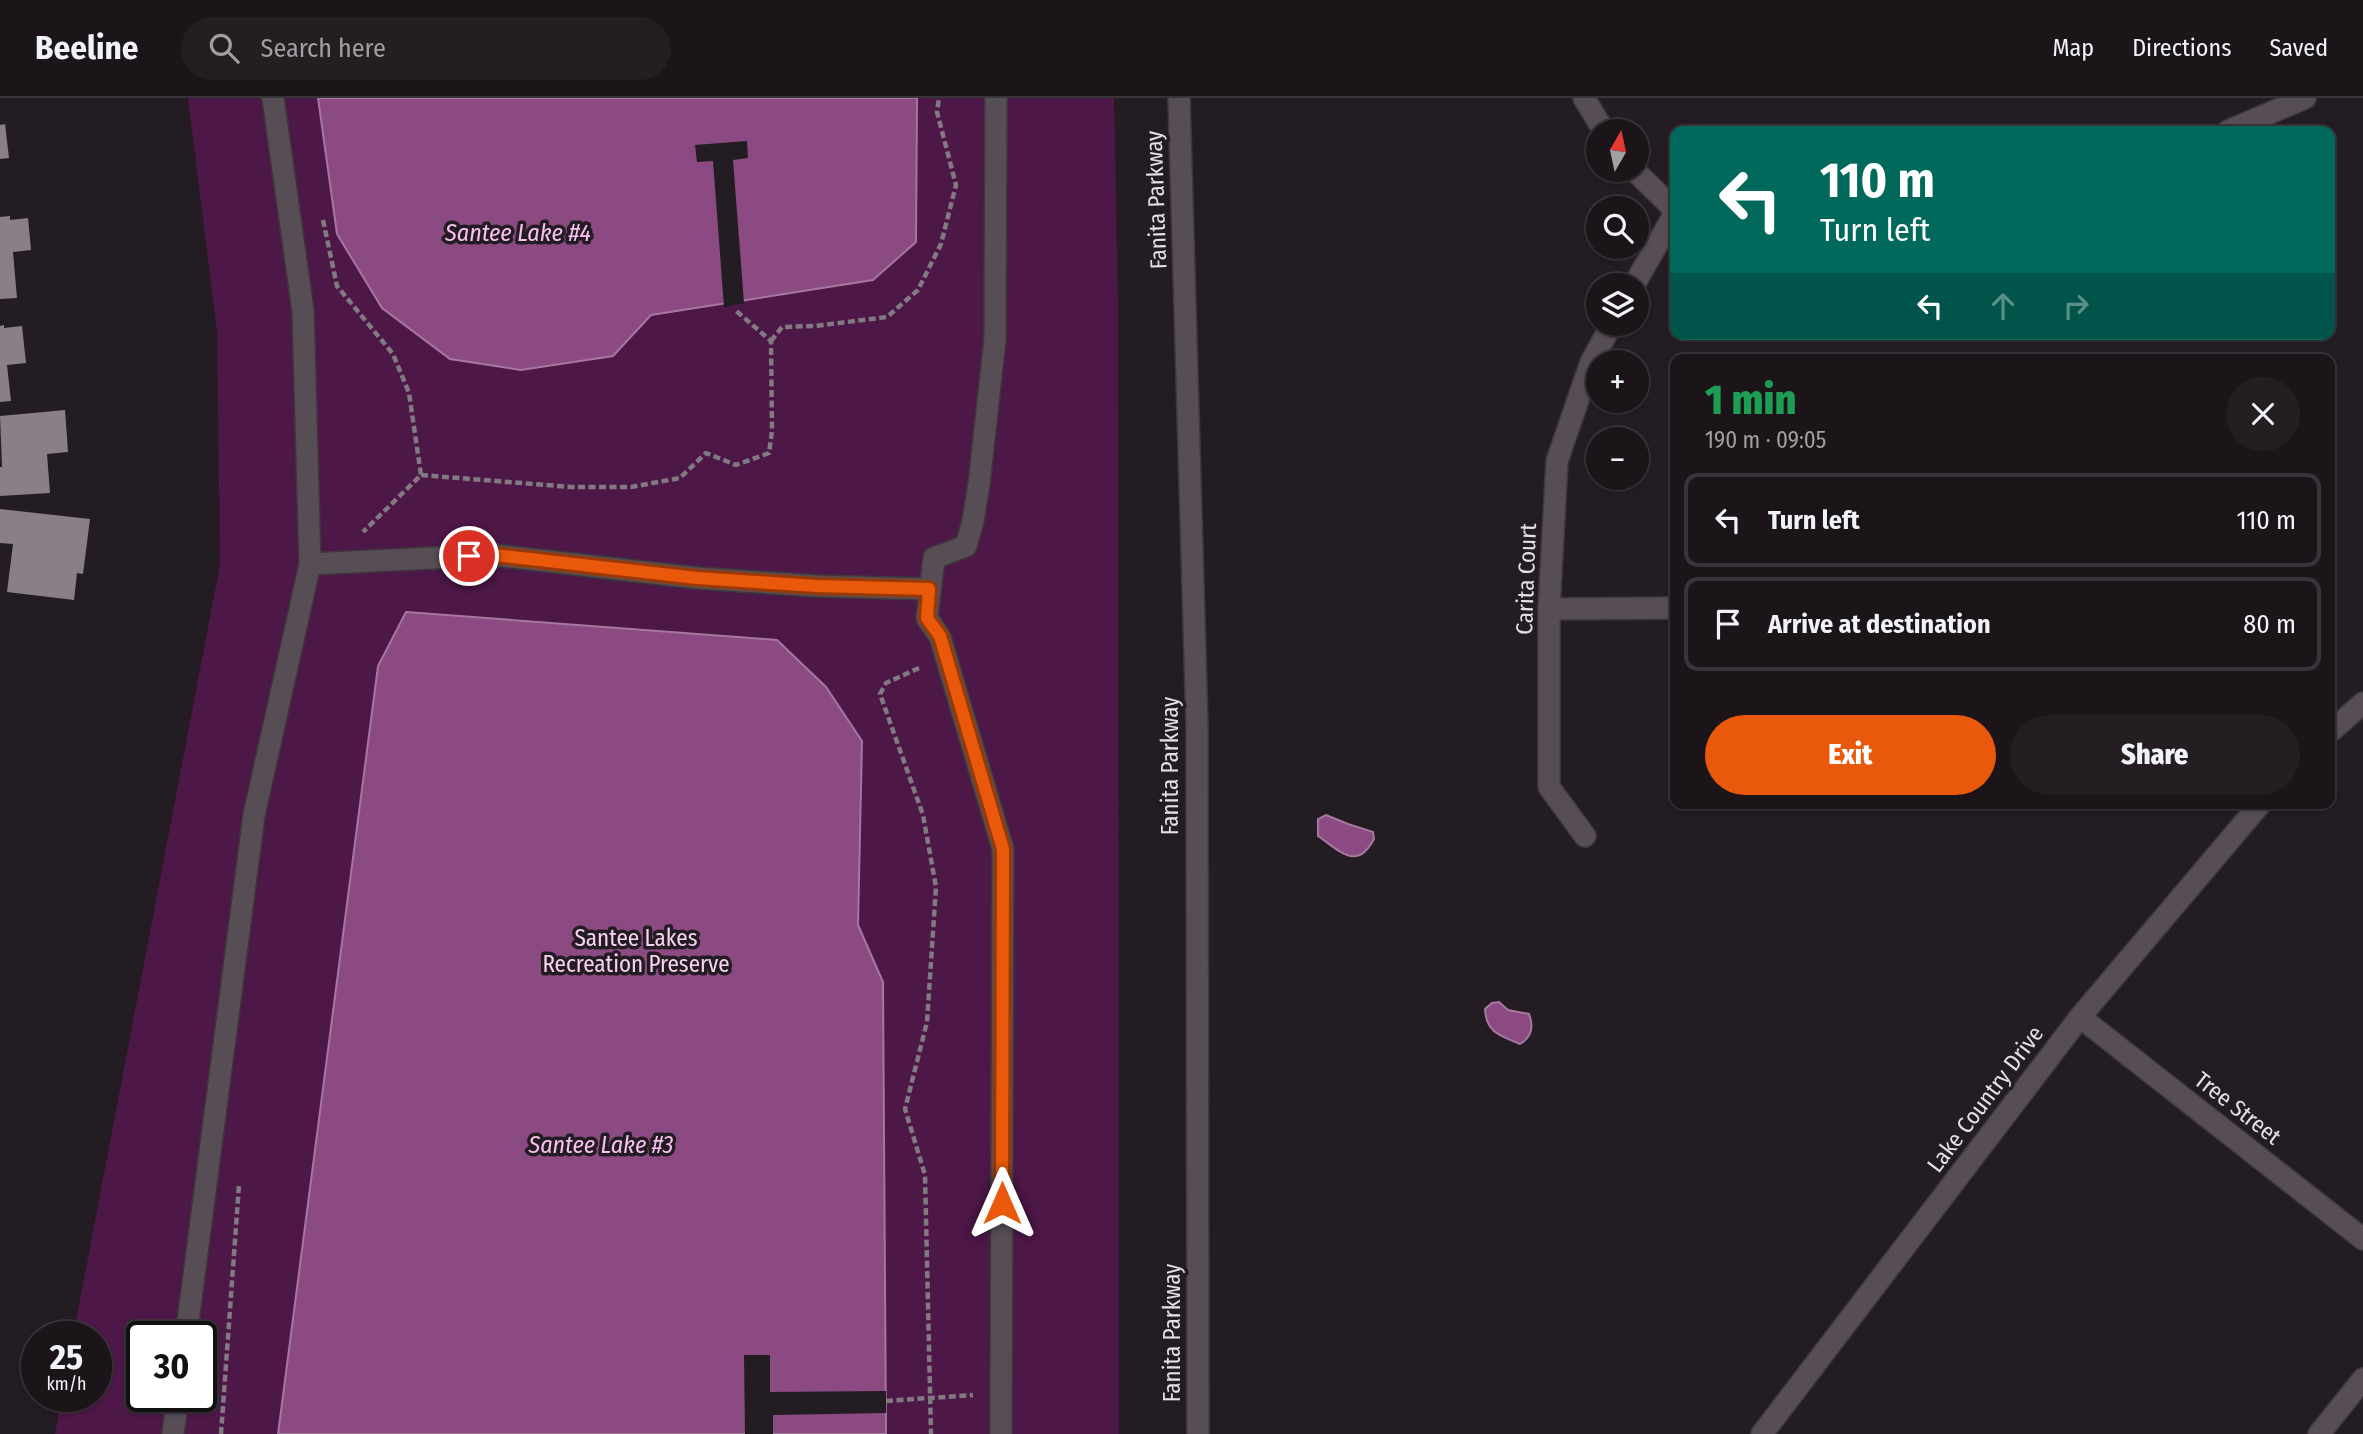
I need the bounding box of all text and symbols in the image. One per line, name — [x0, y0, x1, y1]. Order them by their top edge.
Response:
search box — [181, 17, 671, 80]
text: Beeline — [35, 28, 139, 68]
icon: search — [205, 29, 243, 67]
text: Search here — [261, 33, 386, 64]
text: Map — [2053, 34, 2094, 62]
text: Directions — [2132, 34, 2231, 62]
text: Saved — [2269, 34, 2328, 62]
north arrow — [1586, 119, 1648, 182]
map controls — [1586, 119, 1649, 490]
street label: Fanita Parkway — [1140, 129, 1172, 270]
text: 110 m — [1820, 151, 1935, 210]
icon: left — [1705, 154, 1796, 245]
button: search — [1586, 196, 1649, 259]
text: Turn left — [1820, 211, 1930, 249]
water label: Santee Lake #4 — [444, 219, 591, 247]
button: layers — [1586, 273, 1649, 336]
icon: left — [1911, 287, 1949, 325]
icon: ahead — [1984, 287, 2022, 325]
icon: right — [2057, 287, 2095, 325]
button: + — [1586, 350, 1649, 413]
text: 1 min — [1705, 375, 1796, 425]
button: close — [2226, 377, 2300, 451]
text: 190 m · 09:05 — [1705, 426, 1826, 454]
button: − — [1586, 427, 1649, 490]
icon: left — [1709, 501, 1747, 539]
text: Turn left — [1768, 505, 1860, 536]
text: 110 m — [2236, 505, 2296, 536]
street label: Carita Court — [1510, 522, 1542, 635]
pin — [439, 526, 499, 586]
icon: arrive — [450, 537, 488, 575]
icon: arrive — [1709, 605, 1747, 643]
text: Arrive at destination — [1768, 609, 1991, 640]
text: 80 m — [2243, 609, 2296, 640]
street label: Fanita Parkway — [1156, 696, 1184, 835]
button: Exit — [1705, 715, 1996, 795]
button: Share — [2010, 715, 2300, 795]
park label: Santee Lakes Recreation Preserve — [542, 924, 730, 978]
street label: Lake Country Drive — [1921, 1020, 2049, 1178]
street label: Tree Street — [2189, 1066, 2287, 1151]
water label: Santee Lake #3 — [527, 1131, 674, 1159]
position arrow — [965, 1166, 1039, 1240]
street label: Fanita Parkway — [1158, 1263, 1186, 1402]
speed limit sign: 30 — [126, 1321, 217, 1412]
text: 25 — [50, 1336, 83, 1378]
text: km/h — [46, 1373, 87, 1395]

